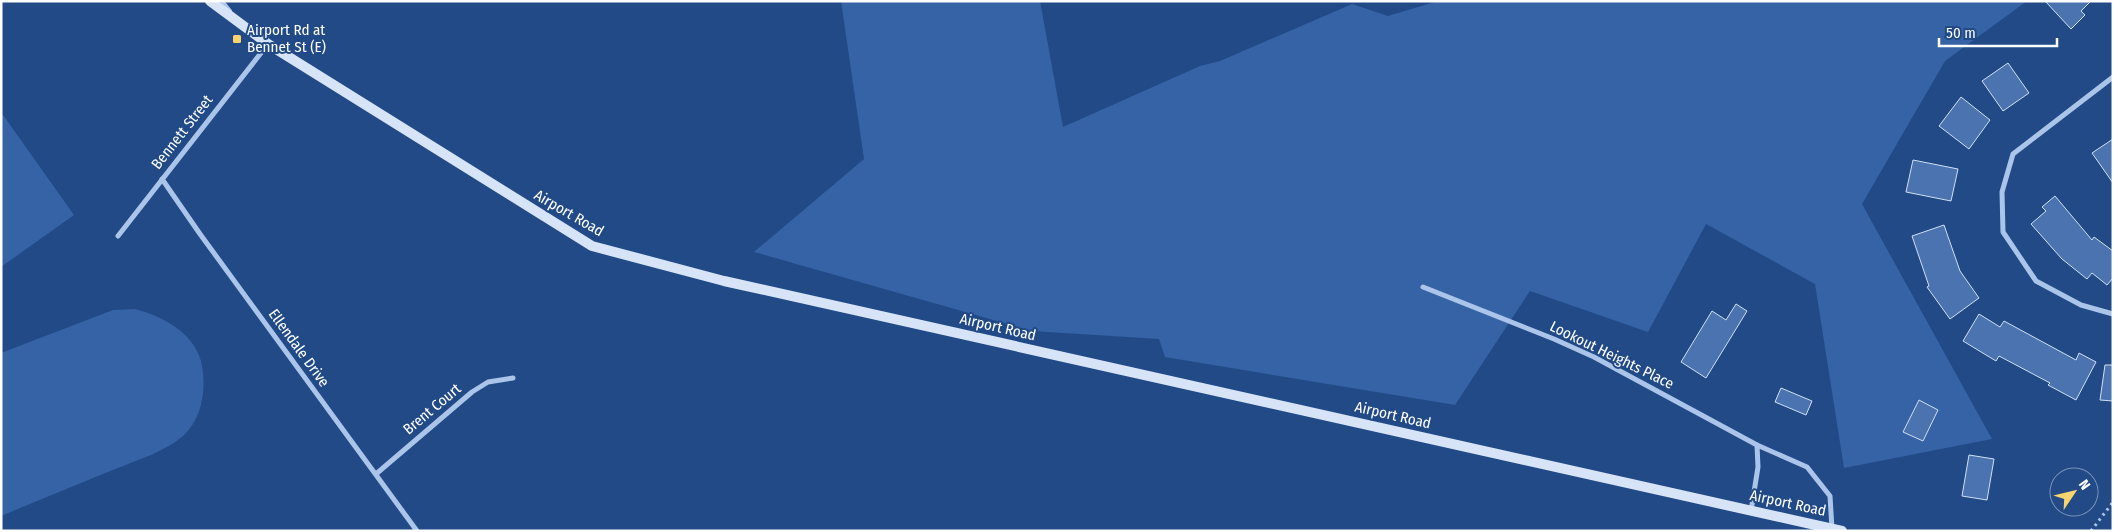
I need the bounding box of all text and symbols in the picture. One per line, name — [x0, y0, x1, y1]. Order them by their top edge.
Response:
scale bar — [1939, 15, 2056, 47]
place label: Airport Rd at Bennet St (E) — [247, 21, 326, 56]
text: 50 m — [1946, 24, 1976, 42]
marker: Airport Rd at Bennet St (E) — [231, 33, 243, 45]
street label: Bennett Street — [147, 91, 217, 173]
street label: Airport Road — [531, 186, 607, 240]
street label: Ellendale Drive — [265, 306, 333, 390]
street label: Airport Road — [958, 310, 1038, 344]
street label: Lookout Heights Place — [1547, 317, 1677, 393]
street label: Brent Court — [399, 380, 465, 438]
street label: Airport Road — [1353, 398, 1433, 432]
north arrow — [2049, 467, 2099, 517]
text: N — [2075, 477, 2094, 493]
street label: Airport Road — [1748, 486, 1828, 520]

